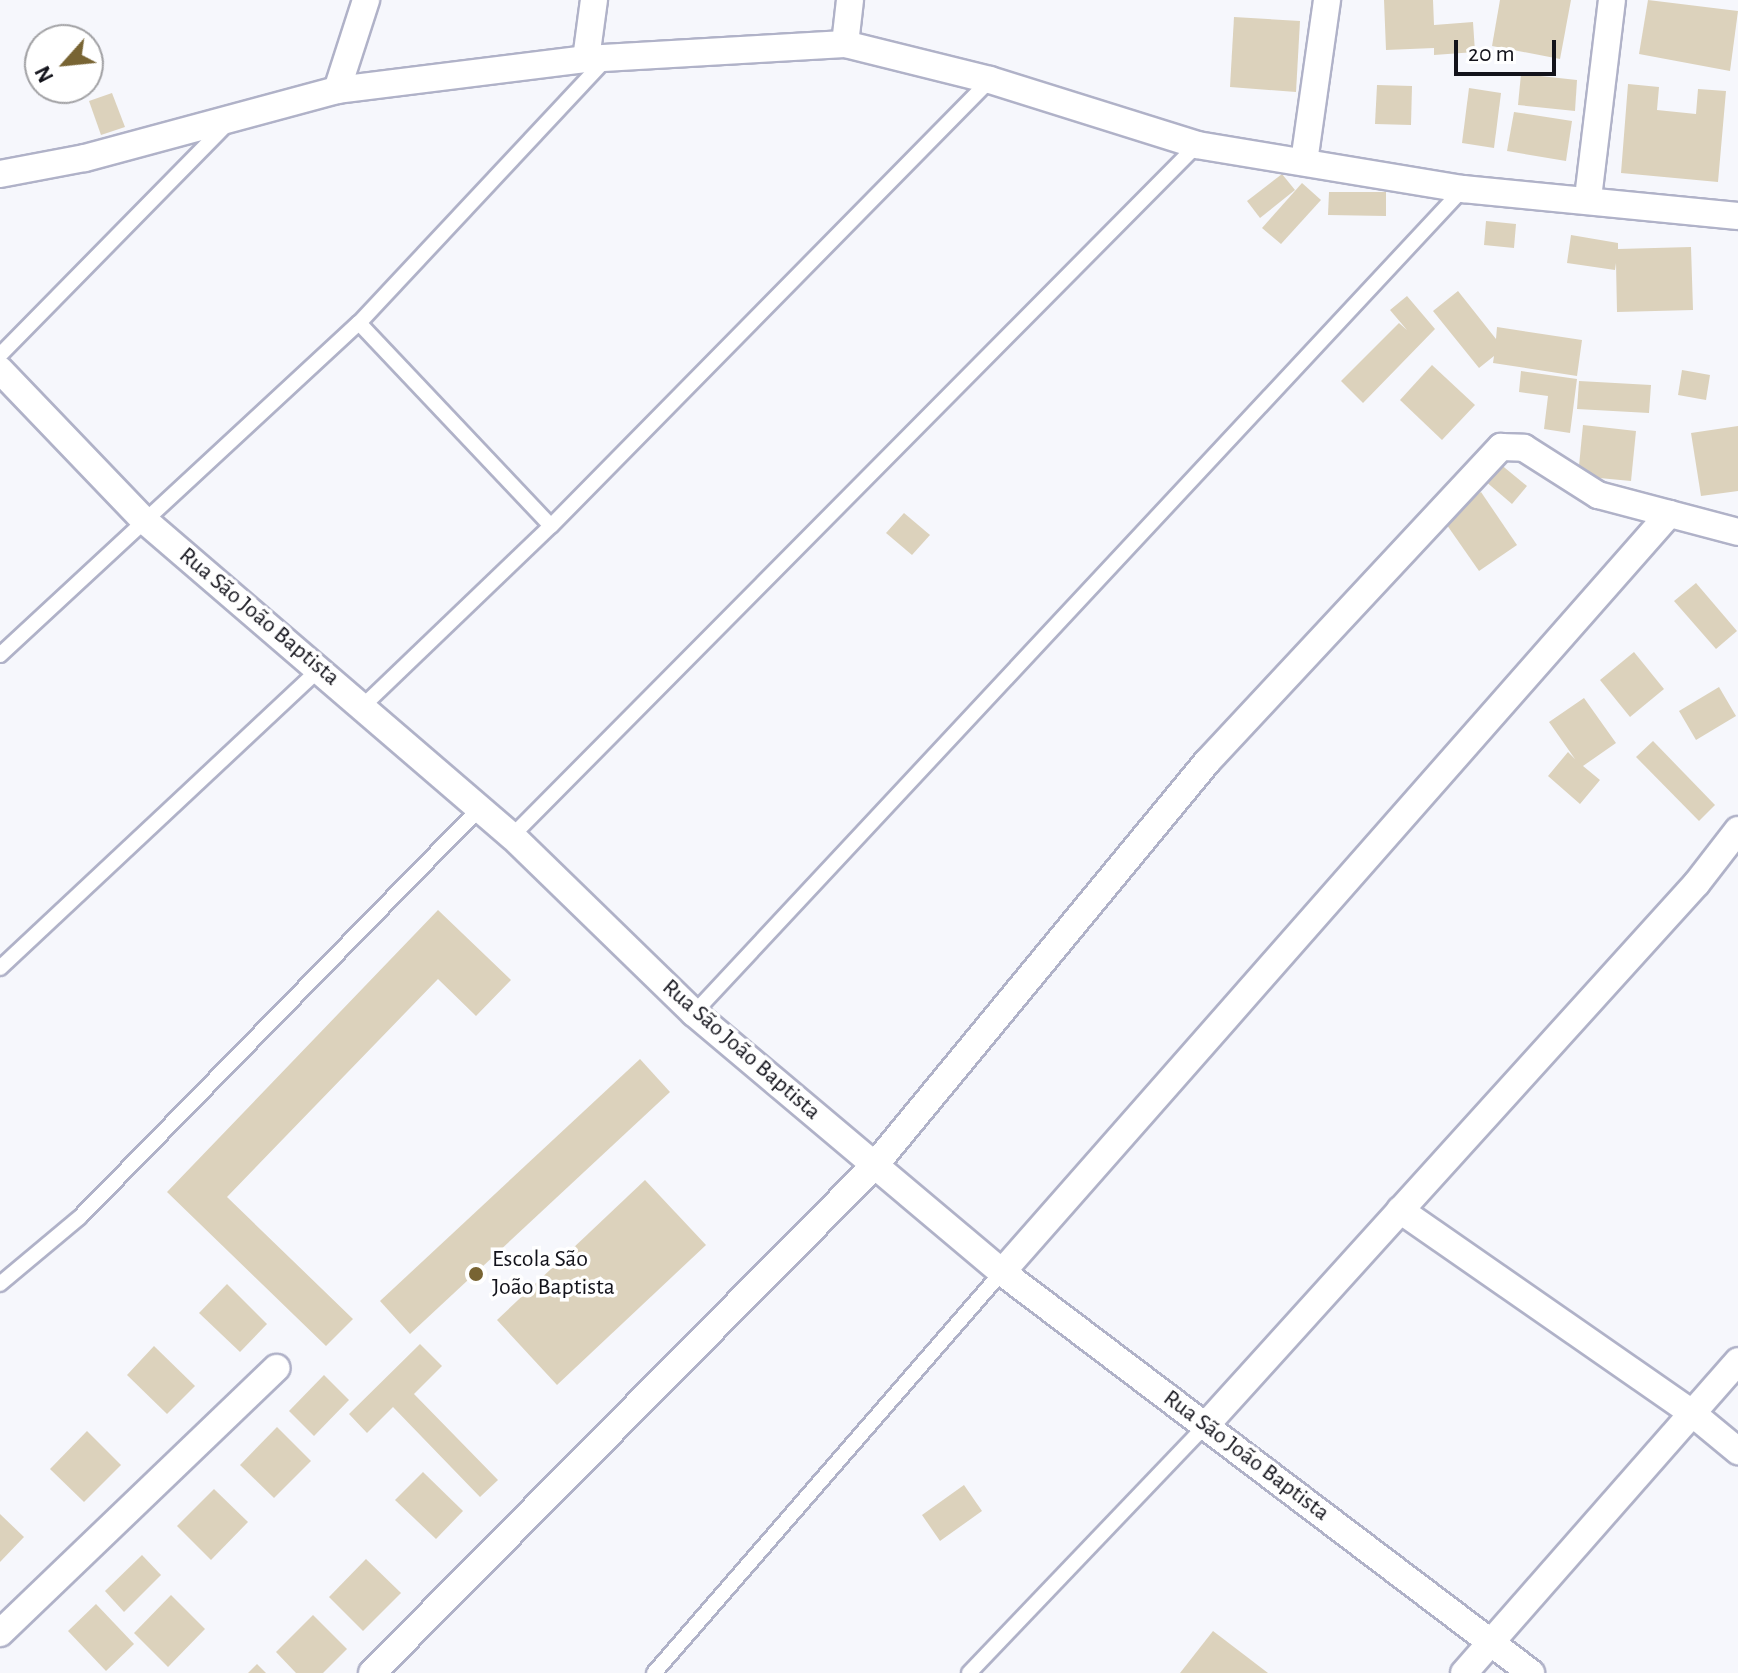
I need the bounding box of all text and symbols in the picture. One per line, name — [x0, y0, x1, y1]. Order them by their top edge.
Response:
north arrow — [24, 24, 104, 104]
scale bar — [1458, 24, 1560, 74]
text: 20 m — [1468, 42, 1515, 66]
text: N — [31, 62, 58, 86]
street label: Rua São João Baptista — [173, 541, 345, 693]
street label: Rua São João Baptista — [656, 973, 826, 1127]
place label: Escola São João Baptista — [492, 1246, 615, 1302]
marker: Escola São João Baptista — [467, 1265, 485, 1283]
street label: Rua São João Baptista — [1157, 1384, 1335, 1528]

